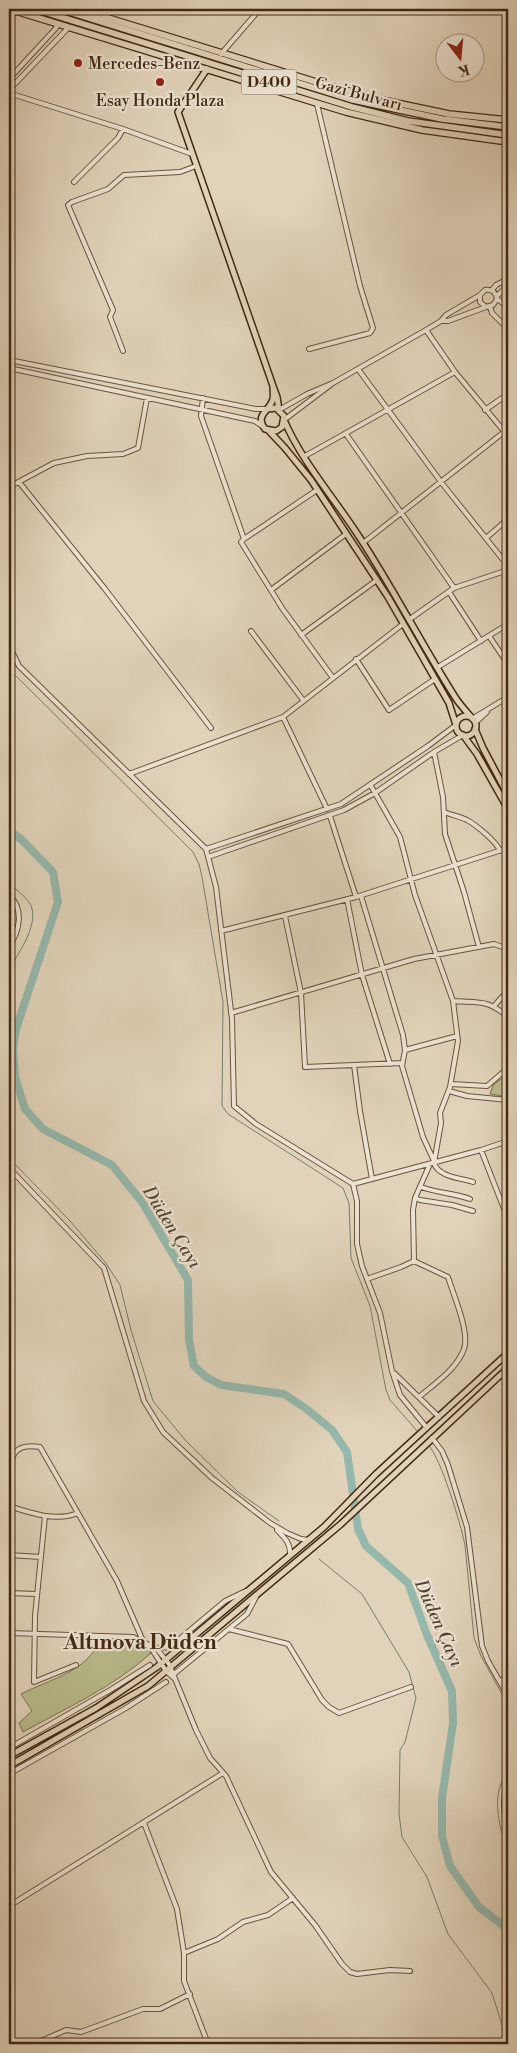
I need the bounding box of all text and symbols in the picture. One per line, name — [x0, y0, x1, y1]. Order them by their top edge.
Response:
north arrow — [434, 32, 484, 82]
place label: Mercedes-Benz — [88, 54, 200, 74]
marker: Mercedes-Benz — [72, 57, 84, 69]
text: K — [455, 59, 471, 80]
road number: D400 — [242, 70, 296, 94]
street label: Gazi Bulvarı — [313, 73, 405, 115]
marker: Esay Honda Plaza — [154, 76, 166, 88]
place label: Esay Honda Plaza — [96, 91, 225, 111]
water label: Düden Çayı — [137, 1181, 206, 1273]
water label: Düden Çayı — [409, 1575, 468, 1671]
district label: Altınova Düden — [62, 1630, 217, 1656]

